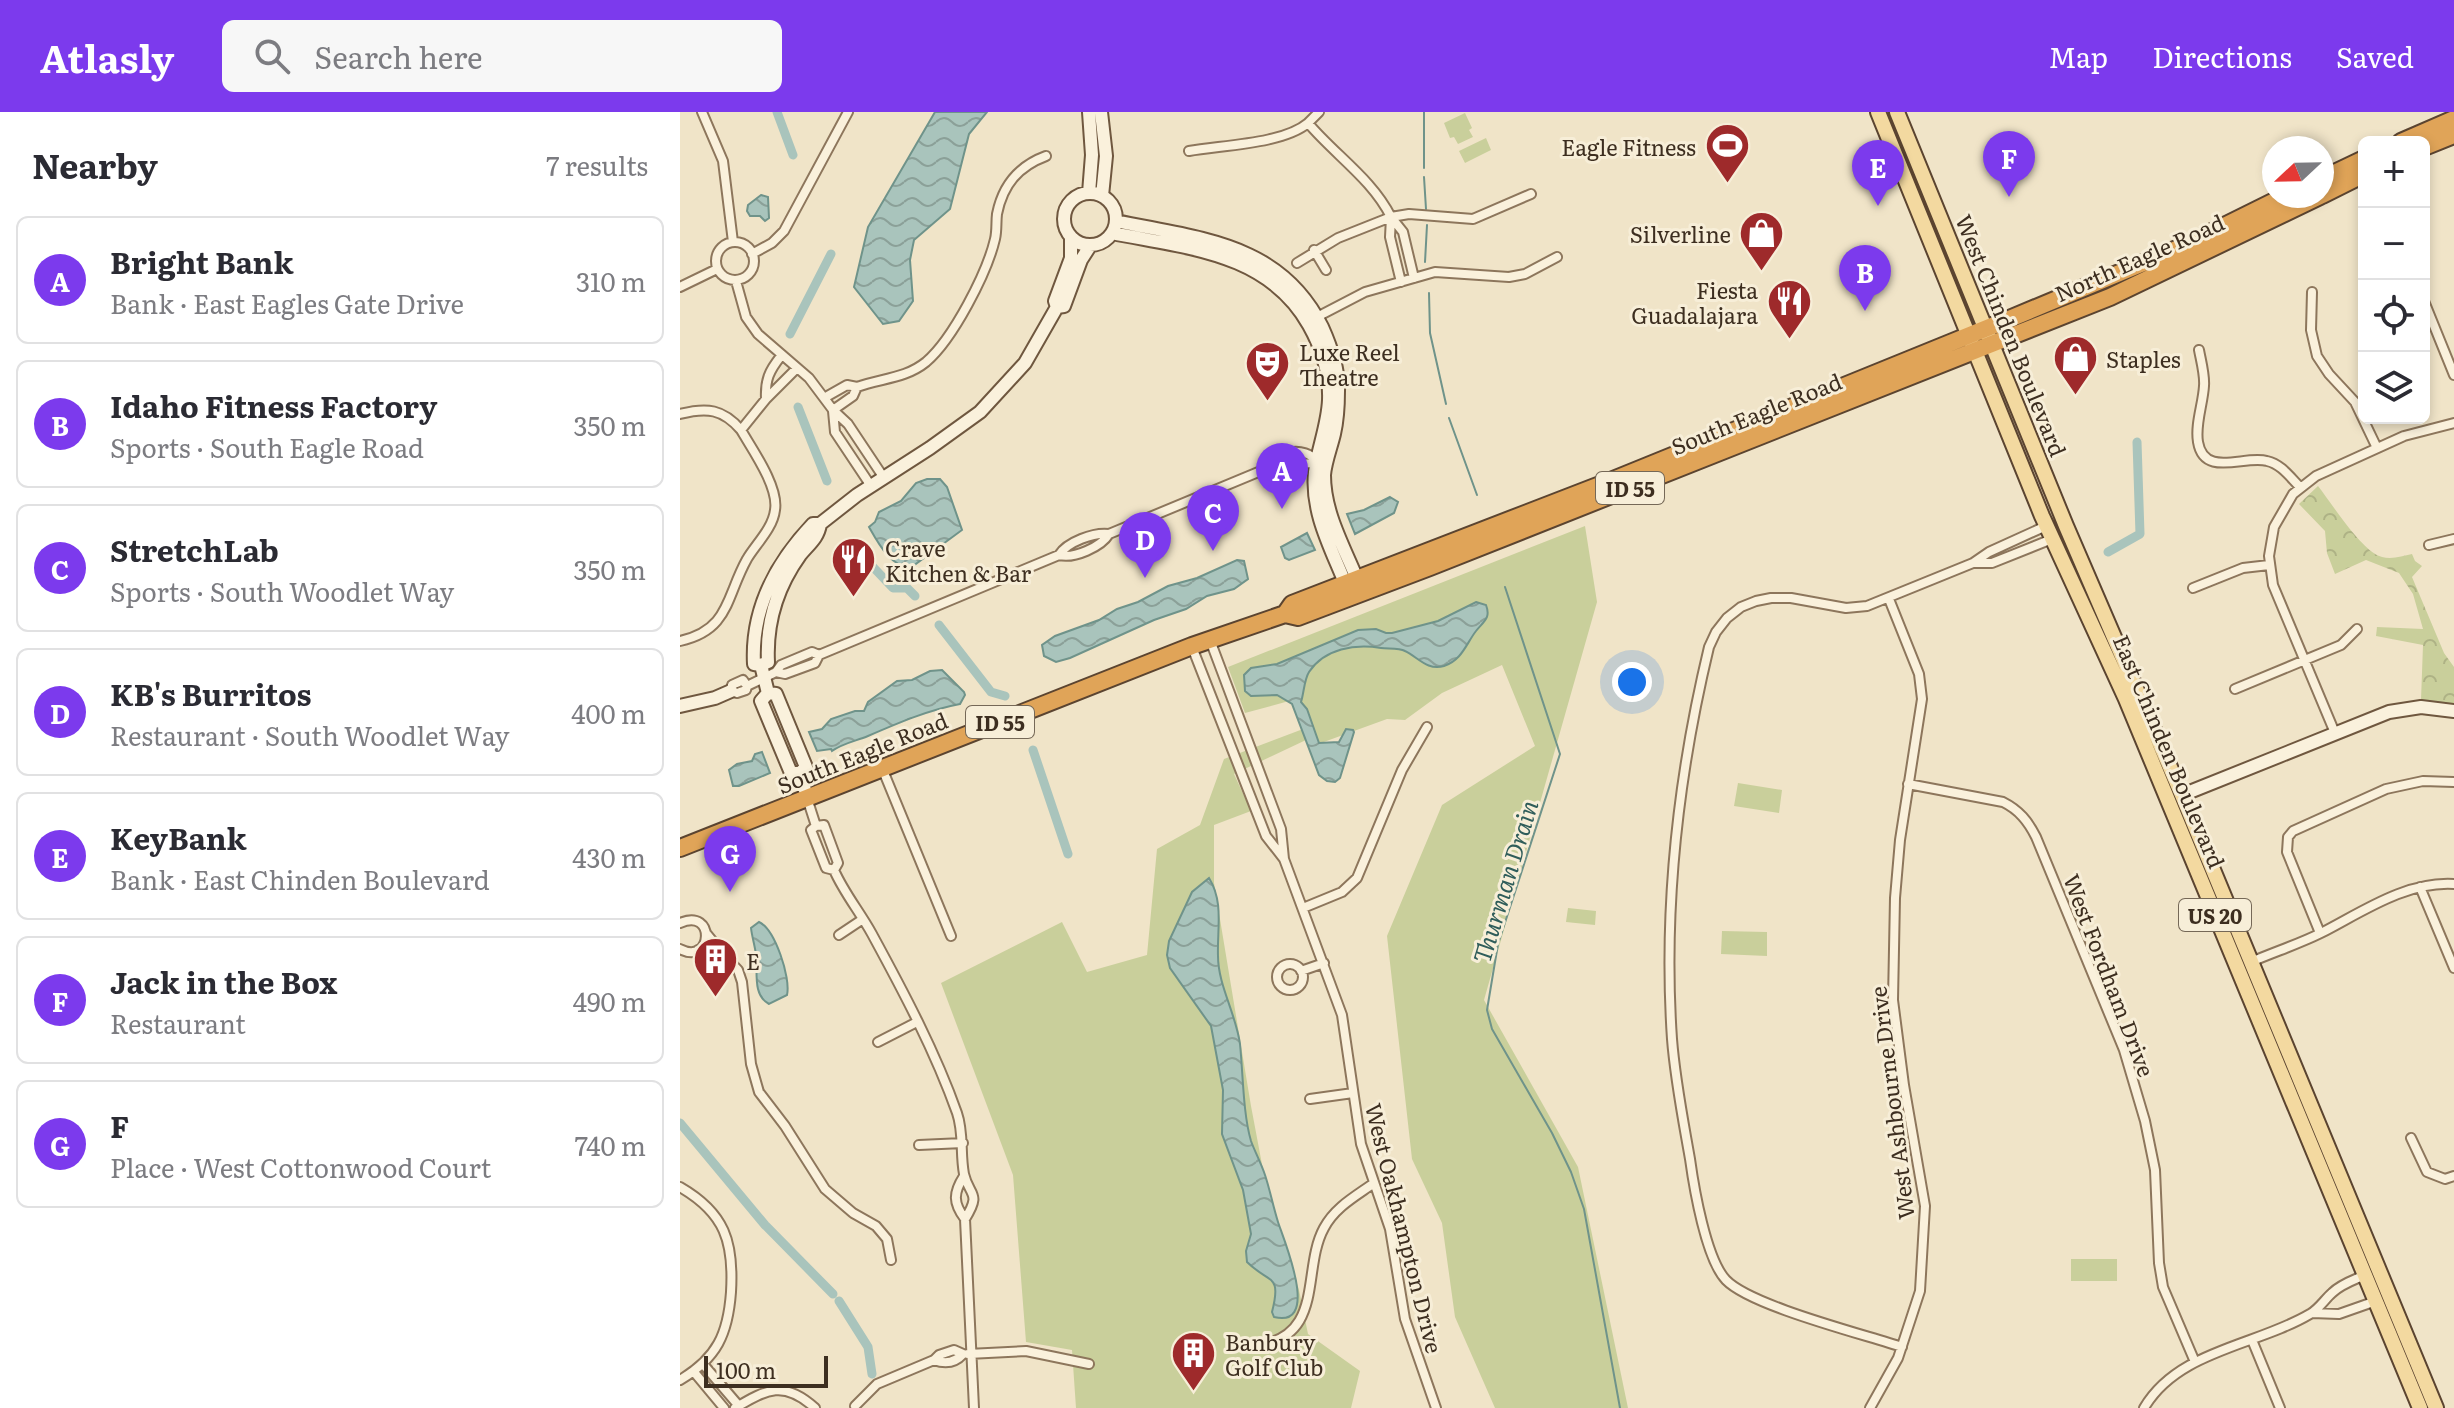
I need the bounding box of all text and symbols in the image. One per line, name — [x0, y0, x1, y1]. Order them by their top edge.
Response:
search box — [222, 20, 782, 92]
text: Atlasly — [40, 28, 174, 85]
icon: search — [250, 34, 294, 78]
text: Search here — [314, 34, 483, 78]
text: Map — [2049, 35, 2108, 77]
text: Directions — [2152, 35, 2292, 77]
text: Saved — [2336, 35, 2414, 77]
sports icon: Eagle Fitness — [1703, 122, 1751, 185]
place label: Eagle Fitness — [1561, 130, 1696, 163]
pin: F — [1983, 131, 2035, 197]
north arrow — [2262, 136, 2334, 208]
map controls — [2358, 136, 2430, 424]
button: + — [2358, 136, 2430, 208]
text: Nearby — [32, 139, 158, 189]
pin: E — [1852, 140, 1904, 206]
text: 7 results — [546, 145, 648, 184]
street label: North Eagle Road — [2049, 205, 2229, 309]
button: − — [2358, 208, 2430, 280]
shop icon: Silverline — [1738, 209, 1786, 272]
street label: West Chinden Boulevard — [1948, 209, 2076, 461]
place label: Silverline — [1630, 217, 1731, 250]
text: Bright Bank — [110, 239, 294, 283]
pin: B — [1839, 245, 1891, 311]
text: A — [50, 261, 70, 300]
text: 310 m — [576, 261, 646, 300]
place label: Fiesta Guadalajara — [1631, 273, 1758, 331]
restaurant icon: Fiesta Guadalajara — [1765, 278, 1813, 341]
button: locate — [2358, 280, 2430, 352]
text: Bank · East Eagles Gate Drive — [110, 283, 464, 322]
shop icon: Staples — [2051, 334, 2099, 397]
place label: Luxe Reel Theatre — [1299, 335, 1400, 393]
theatre icon: Luxe Reel Theatre — [1244, 340, 1292, 403]
place label: Staples — [2106, 342, 2181, 375]
button: layers — [2358, 352, 2430, 424]
street label: South Eagle Road — [1666, 364, 1846, 462]
text: Idaho Fitness Factory — [110, 383, 437, 427]
text: B — [51, 405, 69, 444]
text: 350 m — [573, 405, 646, 444]
text: Sports · South Eagle Road — [110, 427, 424, 466]
pin: A — [1256, 443, 1308, 509]
road number: ID 55 — [1596, 472, 1664, 504]
pin: C — [1187, 485, 1239, 551]
pin: D — [1119, 512, 1171, 578]
text: StretchLab — [110, 527, 279, 571]
place label: Crave Kitchen & Bar — [885, 531, 1032, 589]
restaurant icon: Crave Kitchen & Bar — [830, 536, 878, 599]
text: C — [51, 549, 69, 588]
text: 350 m — [573, 549, 646, 588]
text: Sports · South Woodlet Way — [110, 571, 454, 610]
street label: East Chinden Boulevard — [2106, 629, 2234, 873]
your location — [1612, 662, 1652, 702]
text: KB's Burritos — [110, 671, 311, 715]
text: D — [50, 693, 70, 732]
text: 400 m — [571, 693, 646, 732]
street label: South Eagle Road — [772, 703, 952, 801]
road number: ID 55 — [966, 706, 1034, 738]
text: Restaurant · South Woodlet Way — [110, 715, 509, 754]
water label: Thurman Drain — [1463, 795, 1545, 967]
text: KeyBank — [110, 815, 247, 859]
pin: G — [704, 826, 756, 892]
text: E — [51, 837, 69, 876]
text: 430 m — [572, 837, 646, 876]
text: Bank · East Chinden Boulevard — [110, 859, 490, 898]
street label: West Fordham Drive — [2056, 869, 2164, 1081]
road number: US 20 — [2179, 899, 2251, 931]
building icon: E — [691, 936, 739, 999]
place label: E — [746, 944, 760, 977]
text: Jack in the Box — [110, 959, 337, 1003]
text: F — [52, 981, 68, 1020]
text: 490 m — [573, 981, 646, 1020]
street label: West Ashbourne Drive — [1860, 985, 1922, 1221]
text: Restaurant — [110, 1003, 246, 1042]
street label: West Oakhampton Drive — [1358, 1099, 1452, 1357]
text: F — [110, 1103, 129, 1147]
text: G — [50, 1125, 70, 1164]
text: 740 m — [575, 1125, 646, 1164]
text: Place · West Cottonwood Court — [110, 1147, 491, 1186]
place label: Banbury Golf Club — [1225, 1325, 1323, 1383]
building icon: Banbury Golf Club — [1170, 1330, 1218, 1393]
scale bar — [704, 1352, 828, 1388]
text: 100 m — [716, 1353, 776, 1386]

